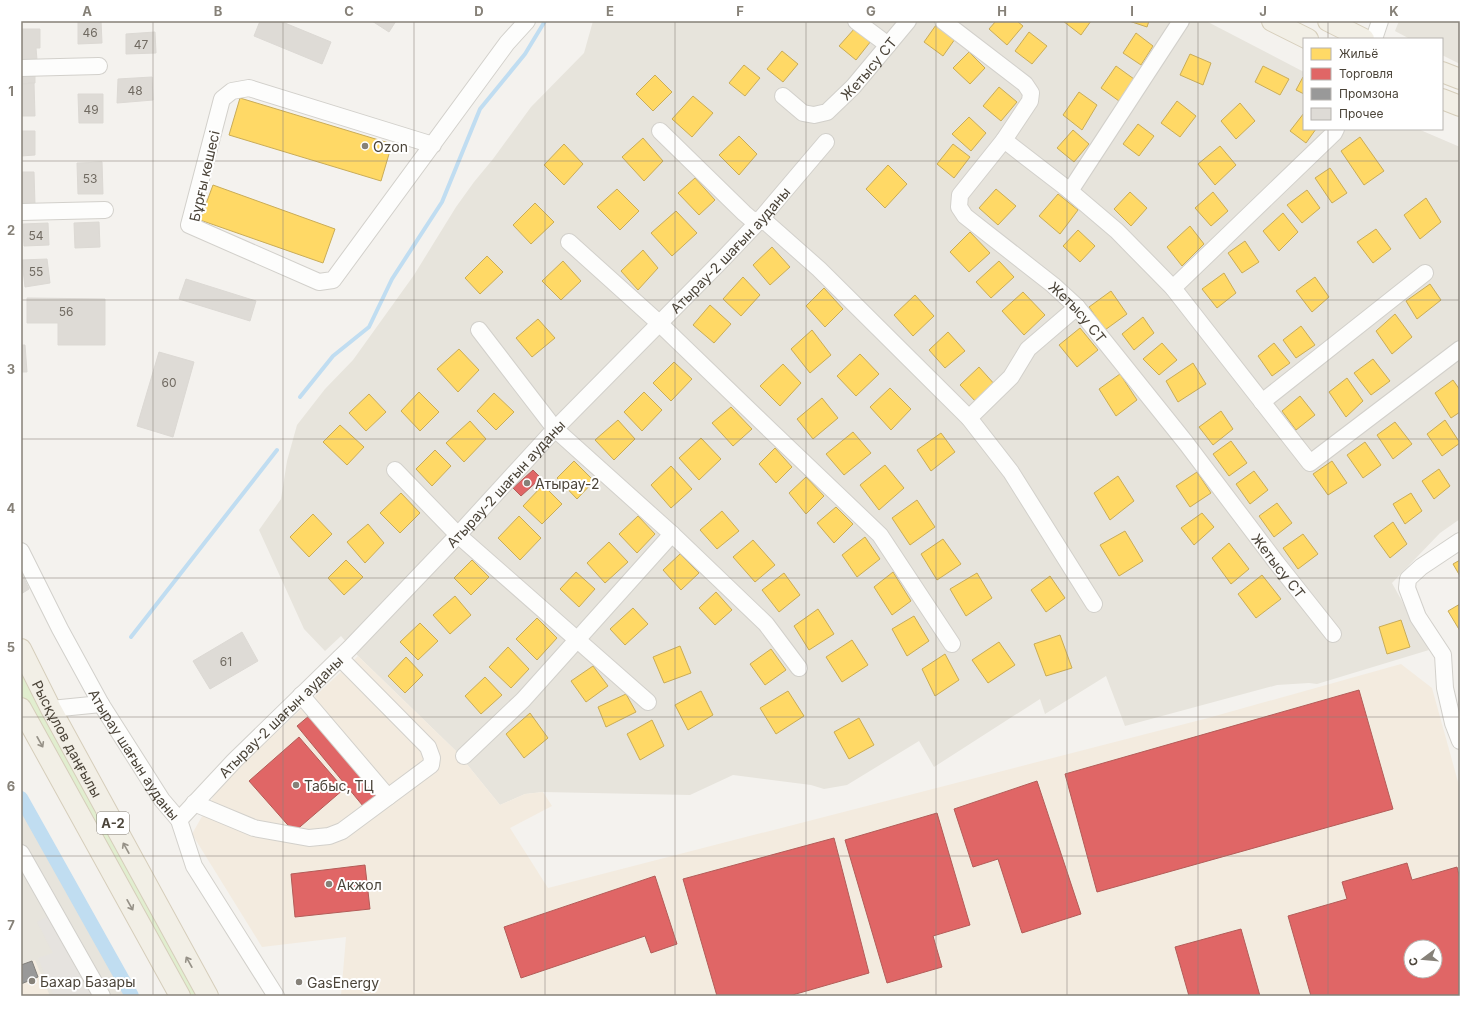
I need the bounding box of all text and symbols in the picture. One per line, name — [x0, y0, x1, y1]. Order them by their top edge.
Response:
text: A — [82, 3, 92, 19]
text: B — [214, 3, 223, 19]
text: C — [344, 3, 354, 19]
text: D — [474, 3, 484, 19]
text: E — [606, 3, 614, 19]
text: F — [736, 3, 744, 19]
text: G — [866, 3, 876, 19]
text: H — [997, 3, 1007, 19]
text: I — [1130, 3, 1134, 19]
text: J — [1259, 3, 1267, 19]
text: K — [1389, 3, 1399, 19]
house number: 46 — [82, 25, 98, 40]
street label: Жетысу СТ — [837, 33, 900, 103]
house number: 47 — [134, 37, 148, 52]
legend — [1303, 38, 1443, 130]
text: Жильё — [1339, 46, 1378, 61]
text: Торговля — [1339, 66, 1393, 81]
text: 1 — [8, 83, 14, 99]
house number: 48 — [127, 83, 143, 98]
text: Промзона — [1339, 86, 1399, 101]
house number: 49 — [83, 102, 99, 117]
text: Прочее — [1339, 106, 1384, 121]
street label: Бұрғы көшесі — [185, 129, 223, 223]
place label: Ozon — [373, 138, 408, 155]
marker: Ozon — [360, 141, 370, 151]
house number: 53 — [83, 171, 97, 186]
street label: Атырау-2 шағын ауданы — [666, 183, 793, 316]
text: 2 — [7, 222, 15, 238]
house number: 54 — [28, 228, 44, 243]
house number: 55 — [29, 264, 43, 279]
street label: Жетысу СТ — [1046, 277, 1110, 346]
house number: 56 — [59, 304, 73, 319]
text: 3 — [7, 361, 15, 377]
house number: 60 — [161, 375, 177, 390]
street label: Атырау-2 шағын ауданы — [443, 416, 568, 551]
place label: Атырау-2 — [535, 475, 600, 492]
marker: Атырау-2 — [522, 478, 532, 488]
text: 4 — [7, 500, 16, 516]
street label: Жетысу СТ — [1249, 530, 1309, 601]
text: 5 — [7, 639, 15, 655]
street label: Атырау-2 шағын ауданы — [215, 652, 346, 781]
house number: 61 — [220, 654, 232, 669]
street label: Рысқұлов даңғылы — [29, 677, 106, 800]
street label: Атырау шағын ауданы — [86, 686, 183, 823]
one-way arrow — [37, 736, 44, 748]
place label: Табыс, ТЦ — [304, 777, 374, 794]
text: 6 — [7, 778, 15, 794]
marker: Табыс, ТЦ — [291, 780, 301, 790]
road number: A-2 — [97, 812, 129, 834]
one-way arrow — [122, 842, 130, 854]
place label: Акжол — [337, 876, 382, 893]
marker: Акжол — [324, 879, 334, 889]
one-way arrow — [127, 899, 135, 911]
text: 7 — [7, 917, 15, 933]
north arrow — [1403, 939, 1443, 979]
one-way arrow — [184, 956, 192, 968]
text: С — [1406, 956, 1421, 968]
place label: Бахар Базары — [40, 973, 135, 990]
place label: GasEnergy — [307, 974, 379, 991]
marker: Бахар Базары — [27, 976, 37, 986]
marker: GasEnergy — [294, 977, 304, 987]

